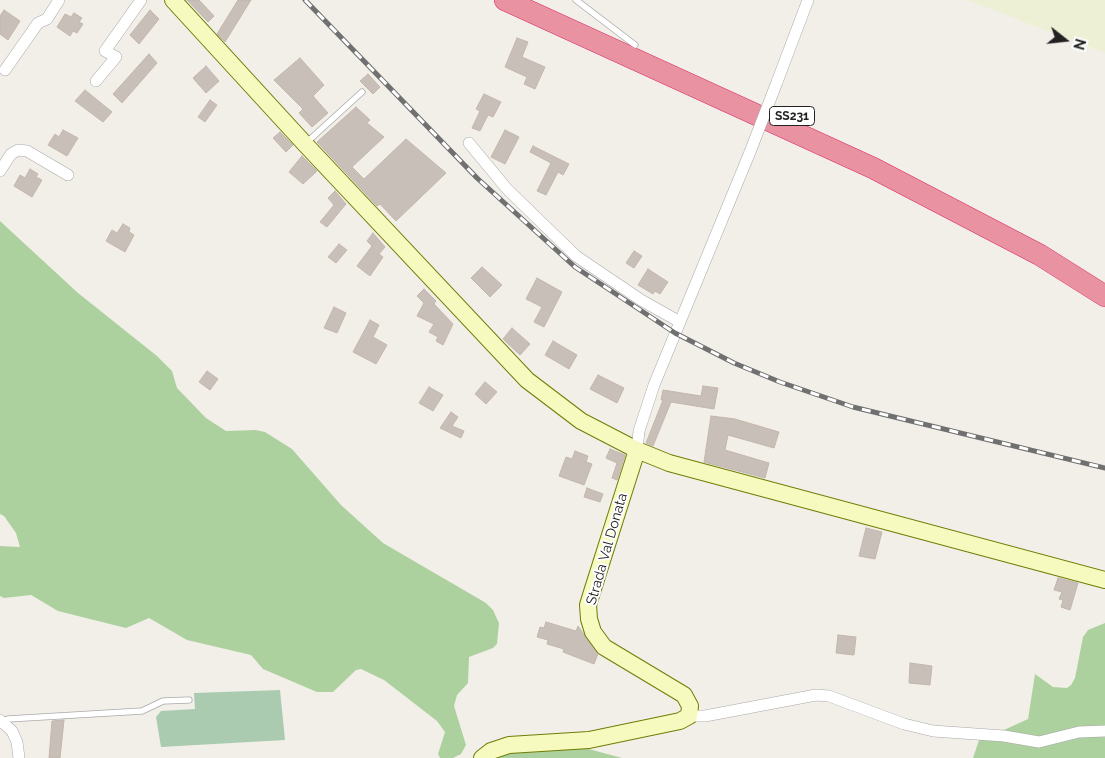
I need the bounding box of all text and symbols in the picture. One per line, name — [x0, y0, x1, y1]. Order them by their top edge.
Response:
north arrow — [1040, 15, 1090, 65]
text: N — [1070, 37, 1089, 51]
road number: SS231 — [770, 106, 814, 125]
street label: Strada Val Donata — [583, 491, 631, 607]

